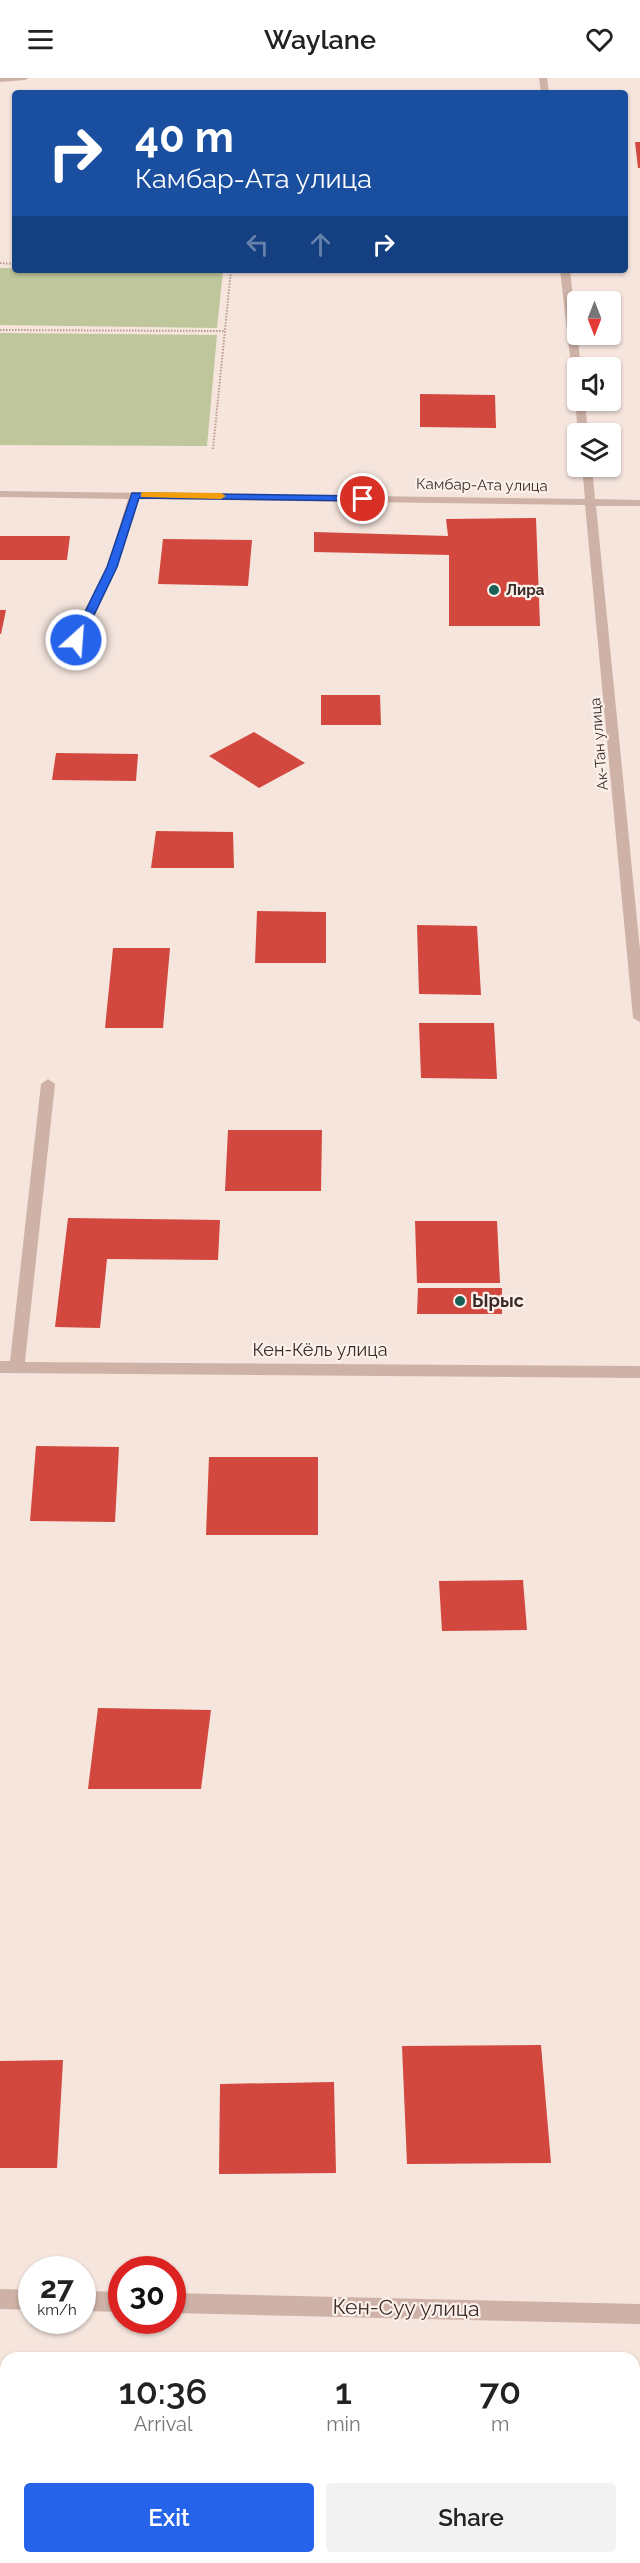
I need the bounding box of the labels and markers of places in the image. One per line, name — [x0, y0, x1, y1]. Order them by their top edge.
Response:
pin — [337, 473, 388, 524]
place label: Лира — [506, 581, 545, 599]
marker: Лира — [487, 583, 501, 597]
place label: Ырыс — [472, 1290, 524, 1311]
marker: Ырыс — [453, 1294, 467, 1308]

